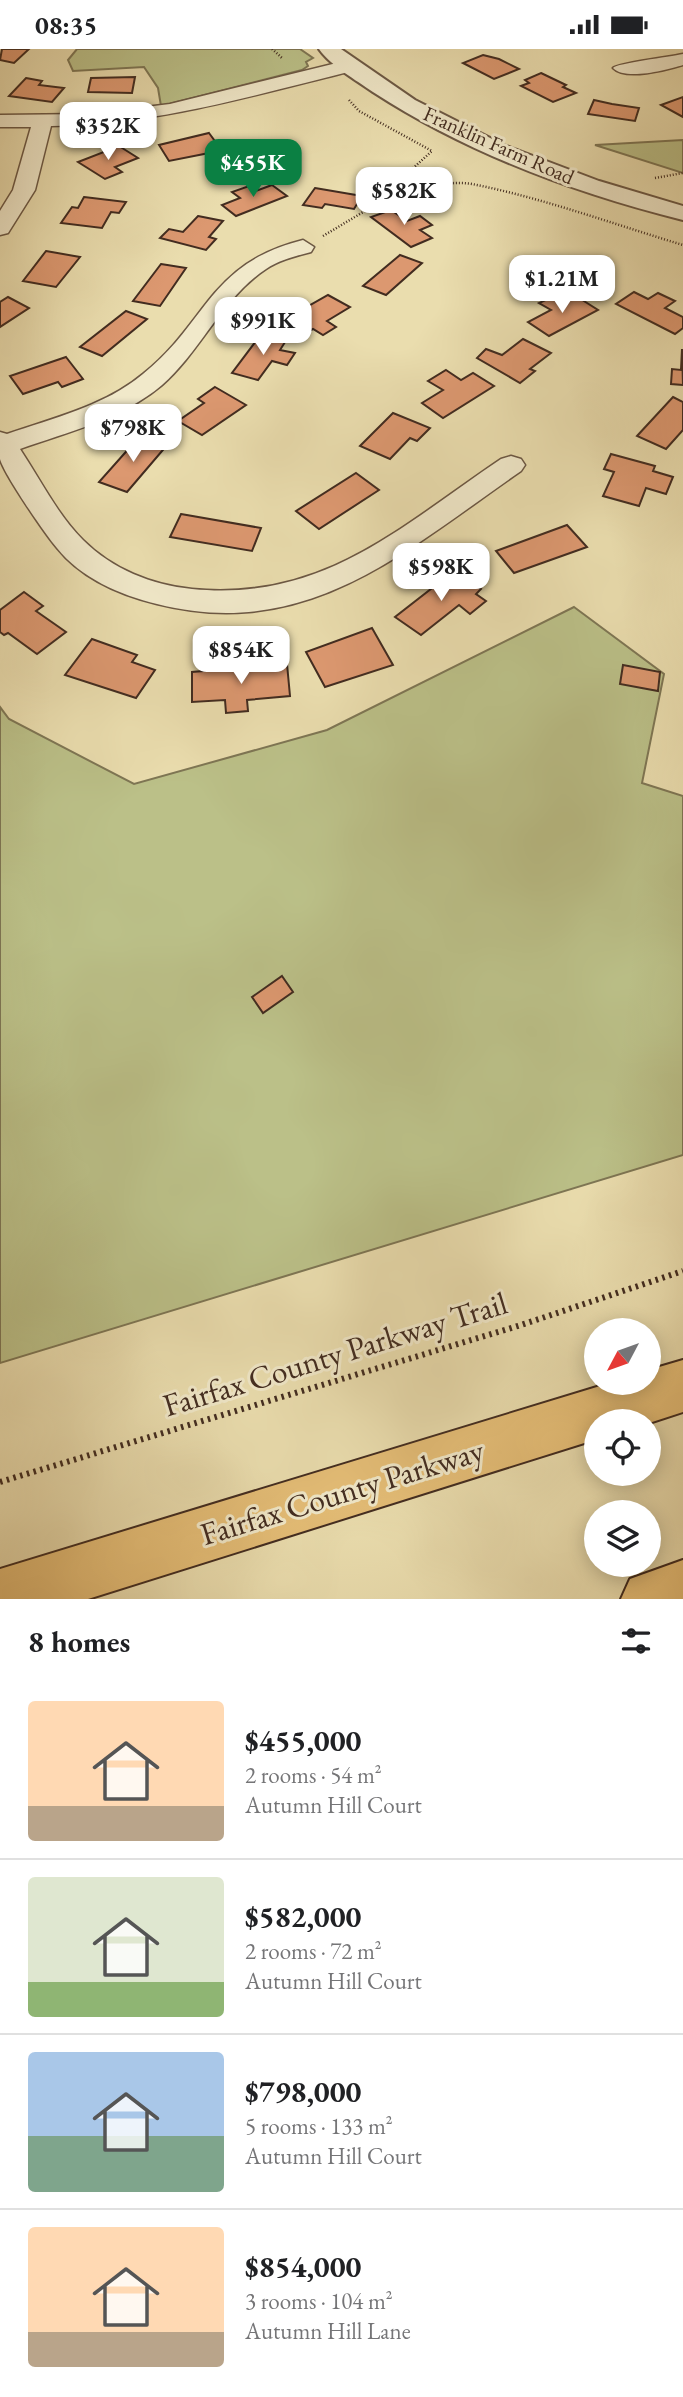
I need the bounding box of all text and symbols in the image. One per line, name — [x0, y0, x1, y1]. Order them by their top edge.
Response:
text: 08:35 — [35, 8, 97, 42]
street label: Franklin Farm Road — [419, 100, 579, 191]
pin: $352K — [59, 103, 157, 162]
text: $352K — [76, 110, 140, 140]
pin: $455K — [204, 139, 302, 199]
text: $455K — [221, 147, 285, 177]
pin: $582K — [355, 167, 453, 227]
text: $582K — [372, 175, 436, 205]
pin: $1.21M — [505, 255, 619, 315]
text: $1.21M — [525, 263, 599, 293]
pin: $991K — [214, 297, 312, 357]
text: $991K — [231, 305, 295, 335]
pin: $798K — [84, 405, 182, 464]
text: $798K — [101, 412, 165, 442]
pin: $598K — [392, 543, 490, 603]
text: $598K — [409, 551, 473, 581]
pin: $854K — [192, 627, 290, 686]
text: $854K — [209, 634, 273, 664]
street label: Fairfax County Parkway Trail — [158, 1282, 513, 1426]
north arrow — [584, 1318, 662, 1395]
map controls — [584, 1318, 661, 1577]
button: locate — [584, 1409, 661, 1486]
street label: Fairfax County Parkway — [195, 1429, 490, 1555]
button: layers — [584, 1500, 661, 1577]
text: 8 homes — [28, 1622, 130, 1661]
icon: filters — [617, 1622, 655, 1660]
text: $455,000 — [245, 1721, 361, 1760]
icon: home — [84, 1729, 168, 1813]
text: 2 rooms · 54 m² — [245, 1760, 382, 1790]
text: Autumn Hill Court — [245, 1790, 422, 1820]
text: $582,000 — [245, 1897, 361, 1936]
icon: home — [84, 1905, 168, 1989]
text: 2 rooms · 72 m² — [245, 1936, 382, 1966]
text: Autumn Hill Court — [245, 1966, 422, 1996]
text: $798,000 — [245, 2072, 361, 2111]
icon: home — [84, 2080, 168, 2164]
text: 5 rooms · 133 m² — [245, 2111, 393, 2141]
text: Autumn Hill Court — [245, 2141, 422, 2171]
text: $854,000 — [245, 2247, 361, 2286]
icon: home — [84, 2255, 168, 2339]
text: 3 rooms · 104 m² — [245, 2286, 393, 2316]
text: Autumn Hill Lane — [245, 2316, 411, 2346]

